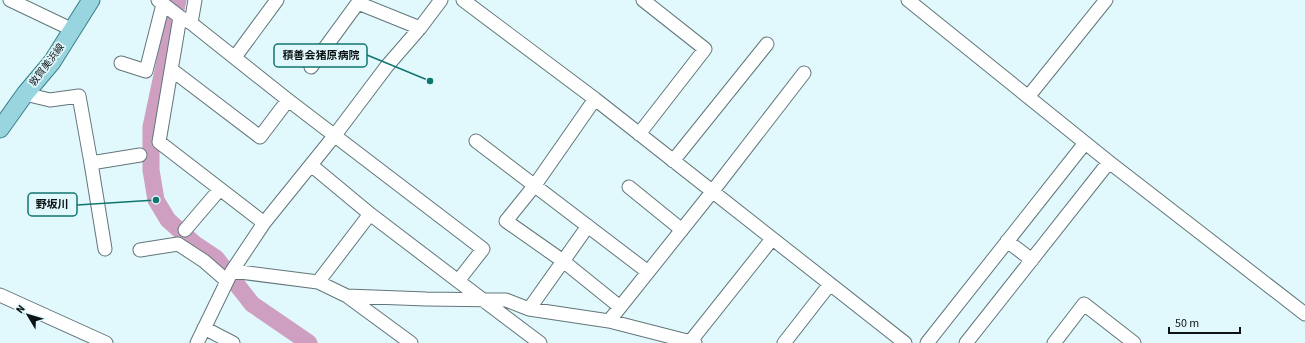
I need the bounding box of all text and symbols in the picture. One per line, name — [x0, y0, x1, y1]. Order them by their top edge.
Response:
street label: 敦賀美浜線 — [26, 41, 68, 89]
callout: 積善会猪原病院 — [274, 44, 367, 67]
text: 積善会猪原病院 — [283, 48, 360, 63]
callout: 野坂川 — [28, 193, 77, 216]
text: 野坂川 — [36, 197, 69, 212]
north arrow — [8, 295, 48, 335]
text: N — [12, 302, 29, 317]
scale bar — [1169, 309, 1240, 335]
text: 50 m — [1175, 315, 1199, 332]

